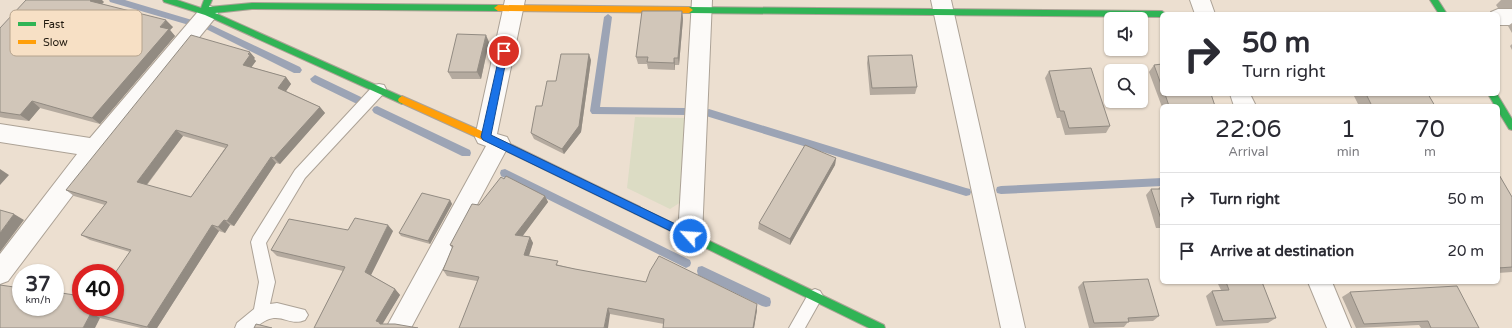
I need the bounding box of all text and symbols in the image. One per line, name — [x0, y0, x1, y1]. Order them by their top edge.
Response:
legend — [10, 10, 142, 56]
map controls — [1104, 12, 1148, 108]
button: sound — [1104, 12, 1148, 56]
text: Fast — [43, 18, 64, 31]
text: 50 m — [1242, 26, 1310, 60]
icon: right — [1176, 28, 1228, 80]
pin — [487, 34, 521, 68]
text: Slow — [43, 36, 68, 49]
icon: arrive — [493, 40, 515, 62]
text: Turn right — [1242, 60, 1326, 82]
button: search — [1104, 64, 1148, 108]
text: 22:06 — [1215, 115, 1282, 144]
text: 1 — [1341, 115, 1356, 144]
text: 70 — [1415, 115, 1445, 144]
text: Arrival — [1228, 144, 1268, 160]
text: min — [1337, 144, 1360, 160]
text: m — [1424, 144, 1436, 160]
icon: right — [1176, 188, 1198, 210]
text: Turn right — [1210, 190, 1280, 208]
text: 50 m — [1447, 190, 1484, 208]
position arrow — [669, 215, 711, 257]
icon: arrive — [1176, 240, 1198, 262]
text: Arrive at destination — [1210, 242, 1354, 260]
text: 20 m — [1447, 242, 1484, 260]
speed limit sign: 40 — [72, 264, 124, 316]
text: 37 — [25, 273, 51, 297]
text: km/h — [25, 294, 51, 306]

